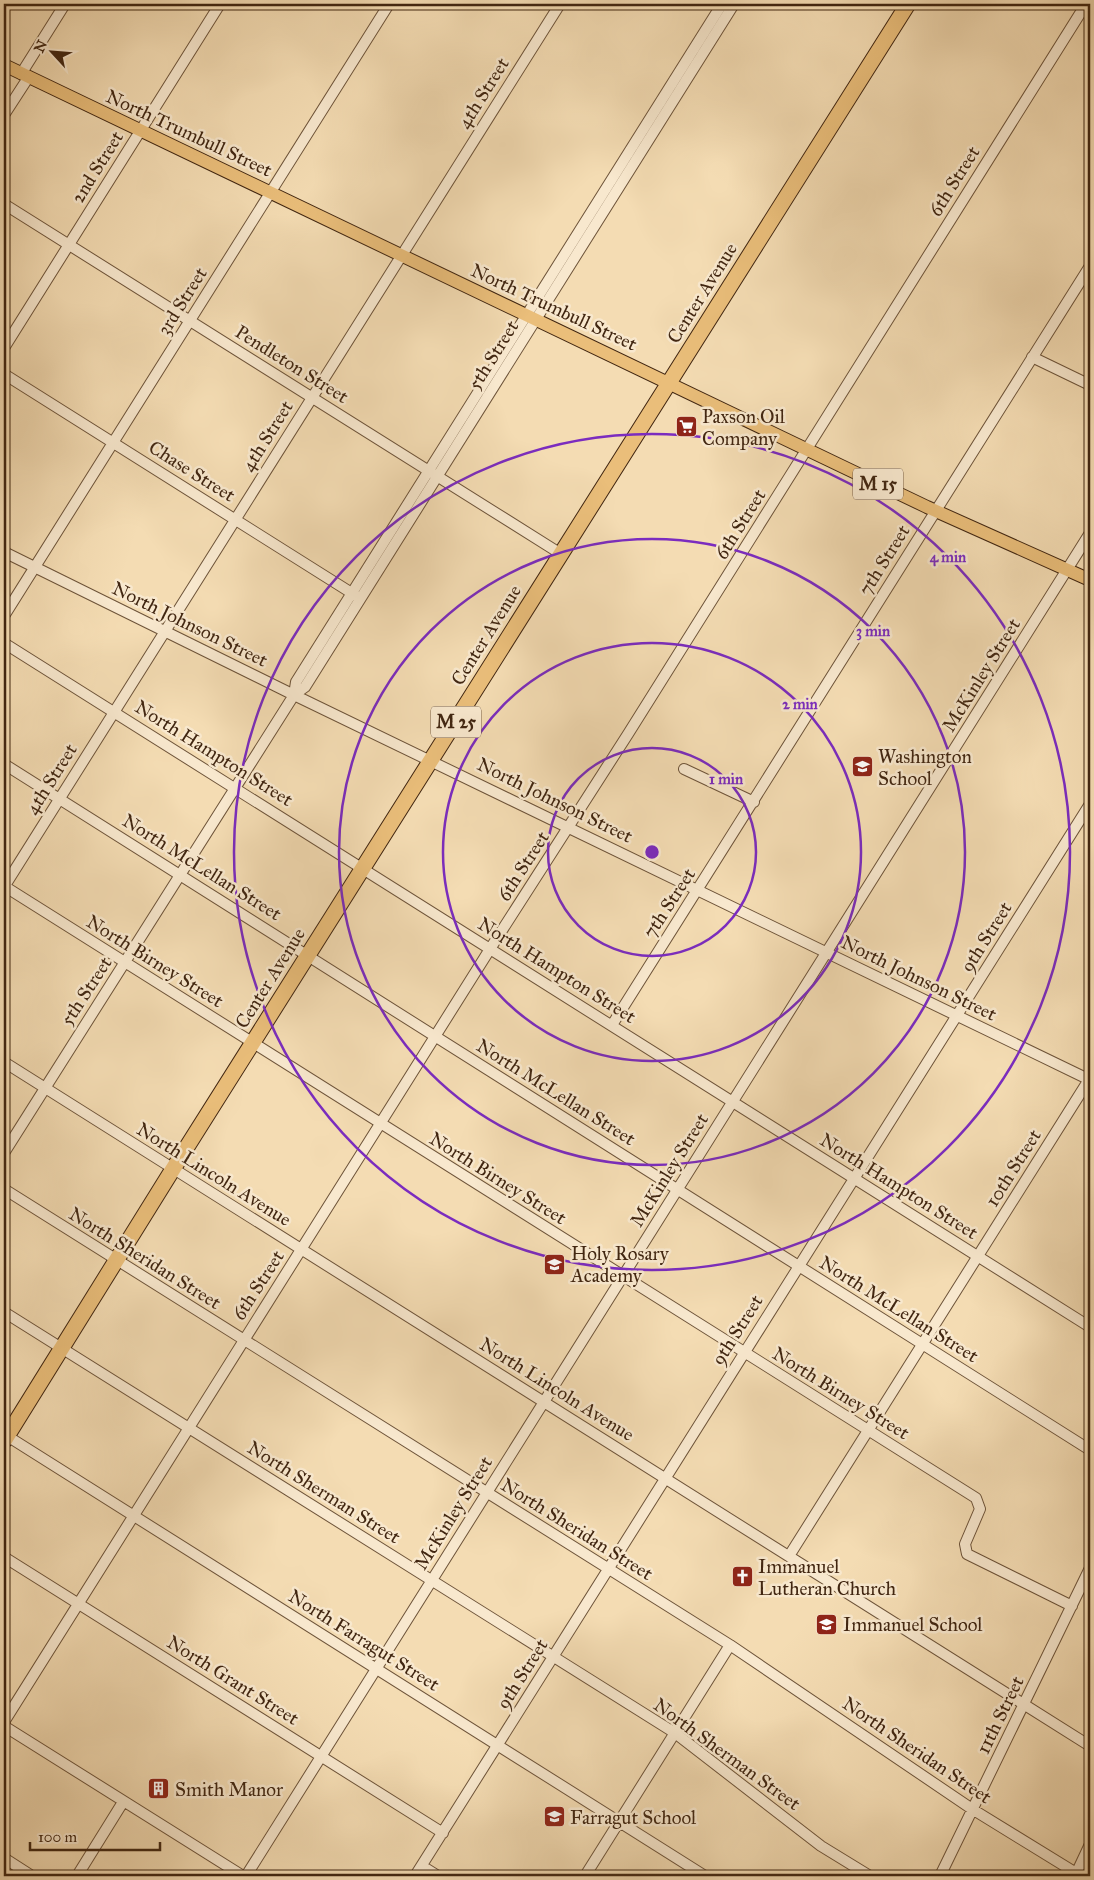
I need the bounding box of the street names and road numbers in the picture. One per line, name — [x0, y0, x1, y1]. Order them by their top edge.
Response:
street label: 4th Street — [452, 53, 514, 133]
street label: North Trumbull Street — [102, 84, 276, 182]
street label: 2nd Street — [66, 127, 128, 207]
street label: 6th Street — [923, 141, 985, 220]
street label: Center Avenue — [662, 239, 742, 347]
street label: North Trumbull Street — [467, 258, 641, 356]
street label: 3rd Street — [152, 263, 212, 339]
street label: 5th Street — [463, 316, 523, 394]
street label: Pendleton Street — [231, 320, 353, 408]
street label: 4th Street — [236, 396, 298, 476]
street label: Chase Street — [144, 435, 240, 507]
road number: M 15 — [853, 468, 903, 499]
street label: 6th Street — [709, 484, 771, 563]
street label: 7th Street — [853, 520, 915, 599]
street label: North Johnson Street — [108, 576, 272, 673]
street label: Center Avenue — [446, 581, 526, 689]
street label: McKinley Street — [937, 614, 1025, 736]
street label: North Hampton Street — [131, 695, 297, 811]
road number: M 25 — [431, 706, 481, 738]
street label: 4th Street — [20, 739, 82, 819]
street label: North Johnson Street — [473, 752, 637, 849]
street label: North McLellan Street — [118, 809, 286, 925]
street label: 6th Street — [492, 827, 554, 905]
street label: 7th Street — [638, 863, 700, 942]
street label: 9th Street — [955, 897, 1017, 977]
street label: North Birney Street — [82, 910, 228, 1013]
street label: North Hampton Street — [474, 912, 640, 1028]
street label: Center Avenue — [230, 924, 310, 1032]
street label: North Johnson Street — [837, 930, 1001, 1027]
street label: 5th Street — [55, 952, 117, 1030]
street label: North McLellan Street — [472, 1034, 640, 1150]
street label: McKinley Street — [625, 1109, 713, 1231]
street label: North Lincoln Avenue — [133, 1117, 296, 1231]
street label: 10th Street — [980, 1125, 1046, 1211]
street label: North Birney Street — [425, 1127, 571, 1230]
street label: North Hampton Street — [816, 1128, 982, 1244]
street label: North Sheridan Street — [65, 1202, 225, 1314]
street label: 6th Street — [227, 1246, 289, 1324]
street label: North McLellan Street — [815, 1251, 983, 1367]
street label: 9th Street — [706, 1290, 768, 1370]
street label: North Lincoln Avenue — [476, 1332, 639, 1446]
street label: North Birney Street — [768, 1342, 914, 1445]
street label: North Sherman Street — [243, 1436, 405, 1549]
street label: McKinley Street — [409, 1452, 497, 1574]
street label: North Sheridan Street — [497, 1473, 657, 1585]
street label: North Farragut Street — [284, 1584, 444, 1697]
street label: North Grant Street — [163, 1630, 303, 1730]
street label: 9th Street — [491, 1634, 553, 1714]
street label: 11th Street — [971, 1672, 1029, 1758]
street label: North Sheridan Street — [838, 1692, 996, 1809]
street label: North Sherman Street — [649, 1693, 805, 1815]

